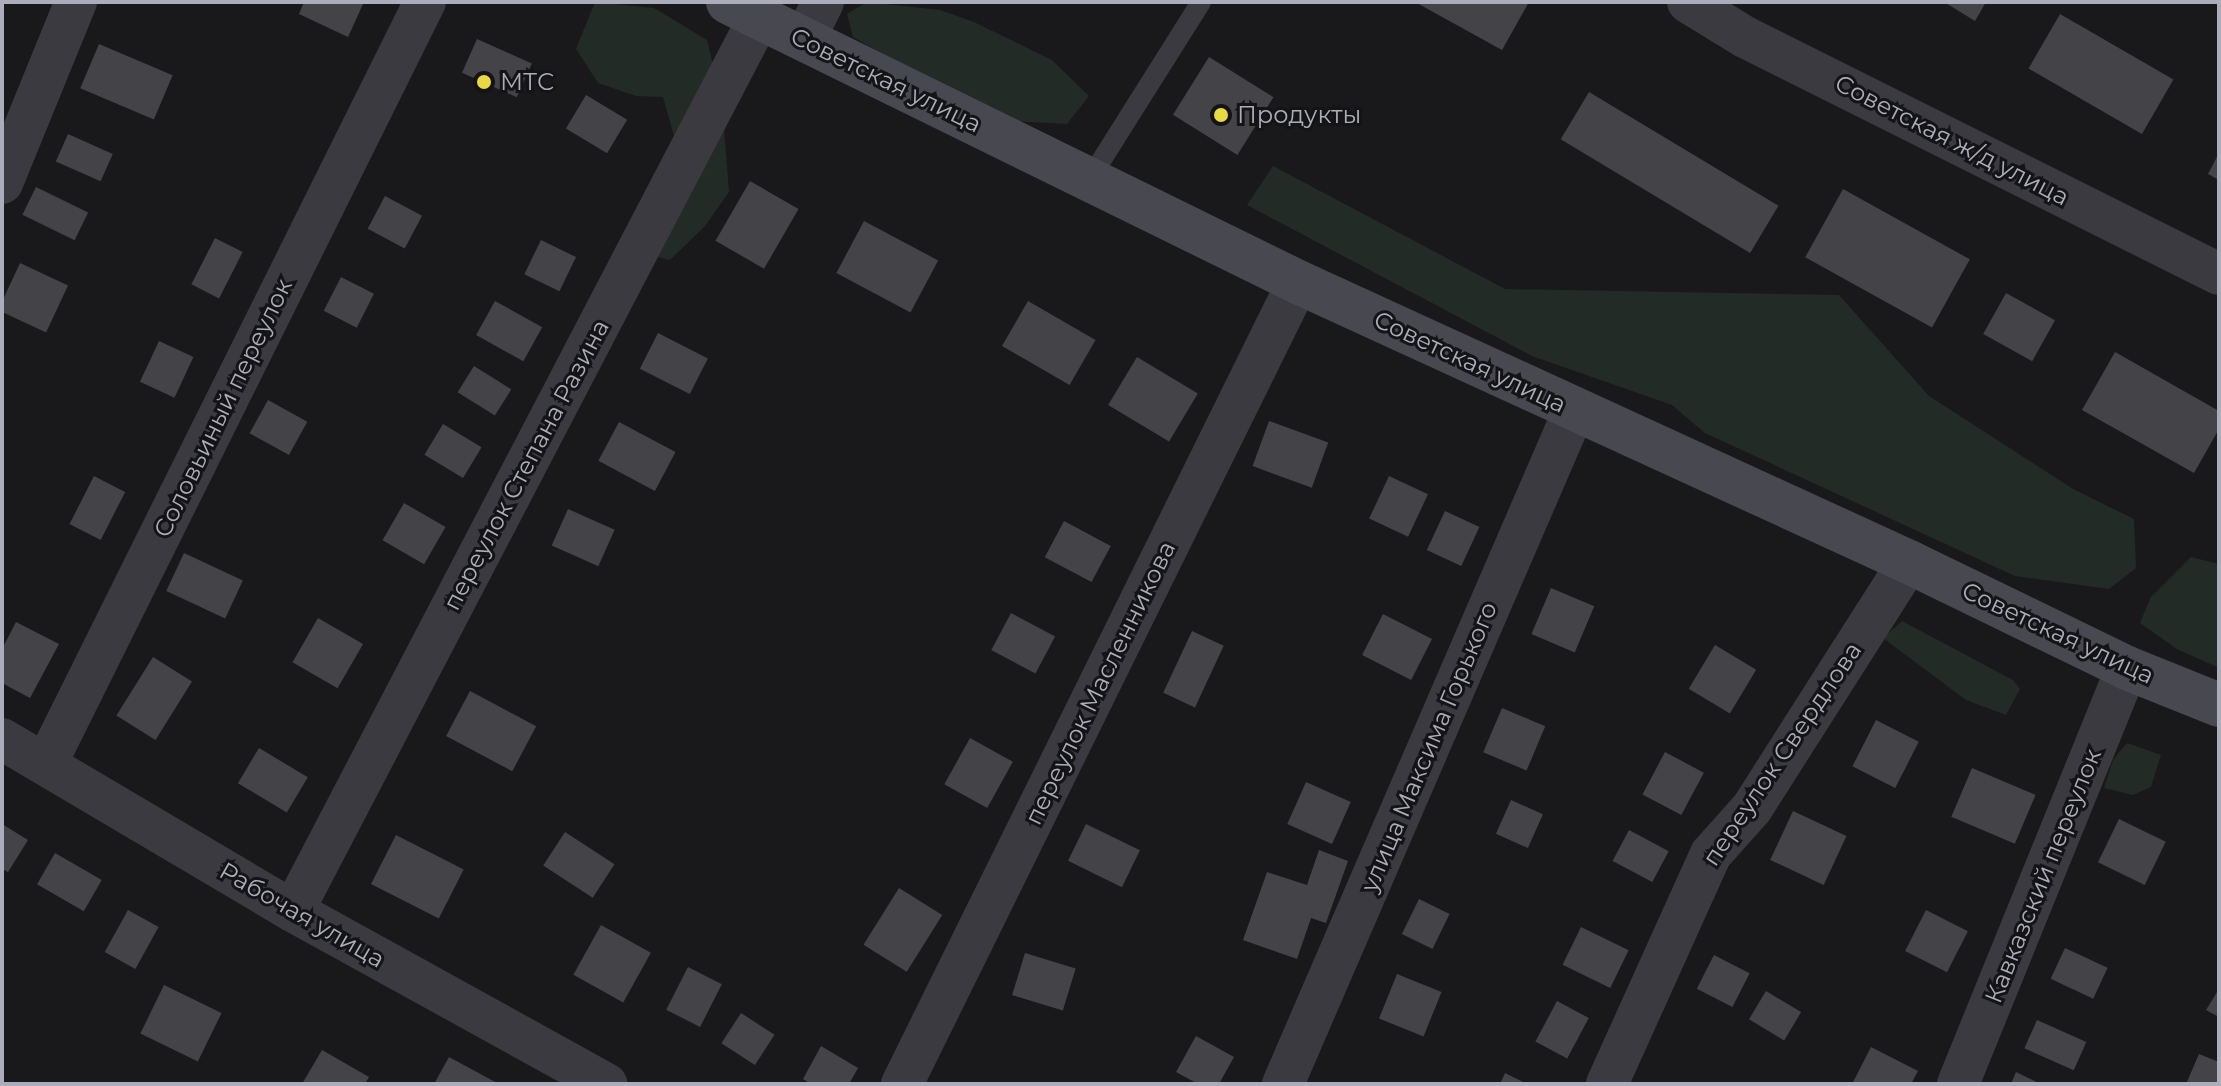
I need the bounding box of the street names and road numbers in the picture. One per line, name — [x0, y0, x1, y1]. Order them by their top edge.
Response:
street label: Советская улица — [786, 21, 986, 139]
street label: Советская ж/д улица — [1830, 68, 2074, 212]
street label: Соловьиный переулок — [148, 274, 298, 542]
street label: Советская улица — [1369, 305, 1571, 419]
street label: переулок Степана Разина — [437, 315, 615, 615]
street label: переулок Масленникова — [1019, 536, 1181, 830]
street label: Советская улица — [1957, 576, 2159, 690]
street label: улица Максима Горького — [1355, 598, 1503, 896]
street label: переулок Свердлова — [1696, 637, 1868, 871]
street label: Кавказский переулок — [1979, 745, 2107, 1007]
street label: Рабочая улица — [214, 856, 390, 974]

